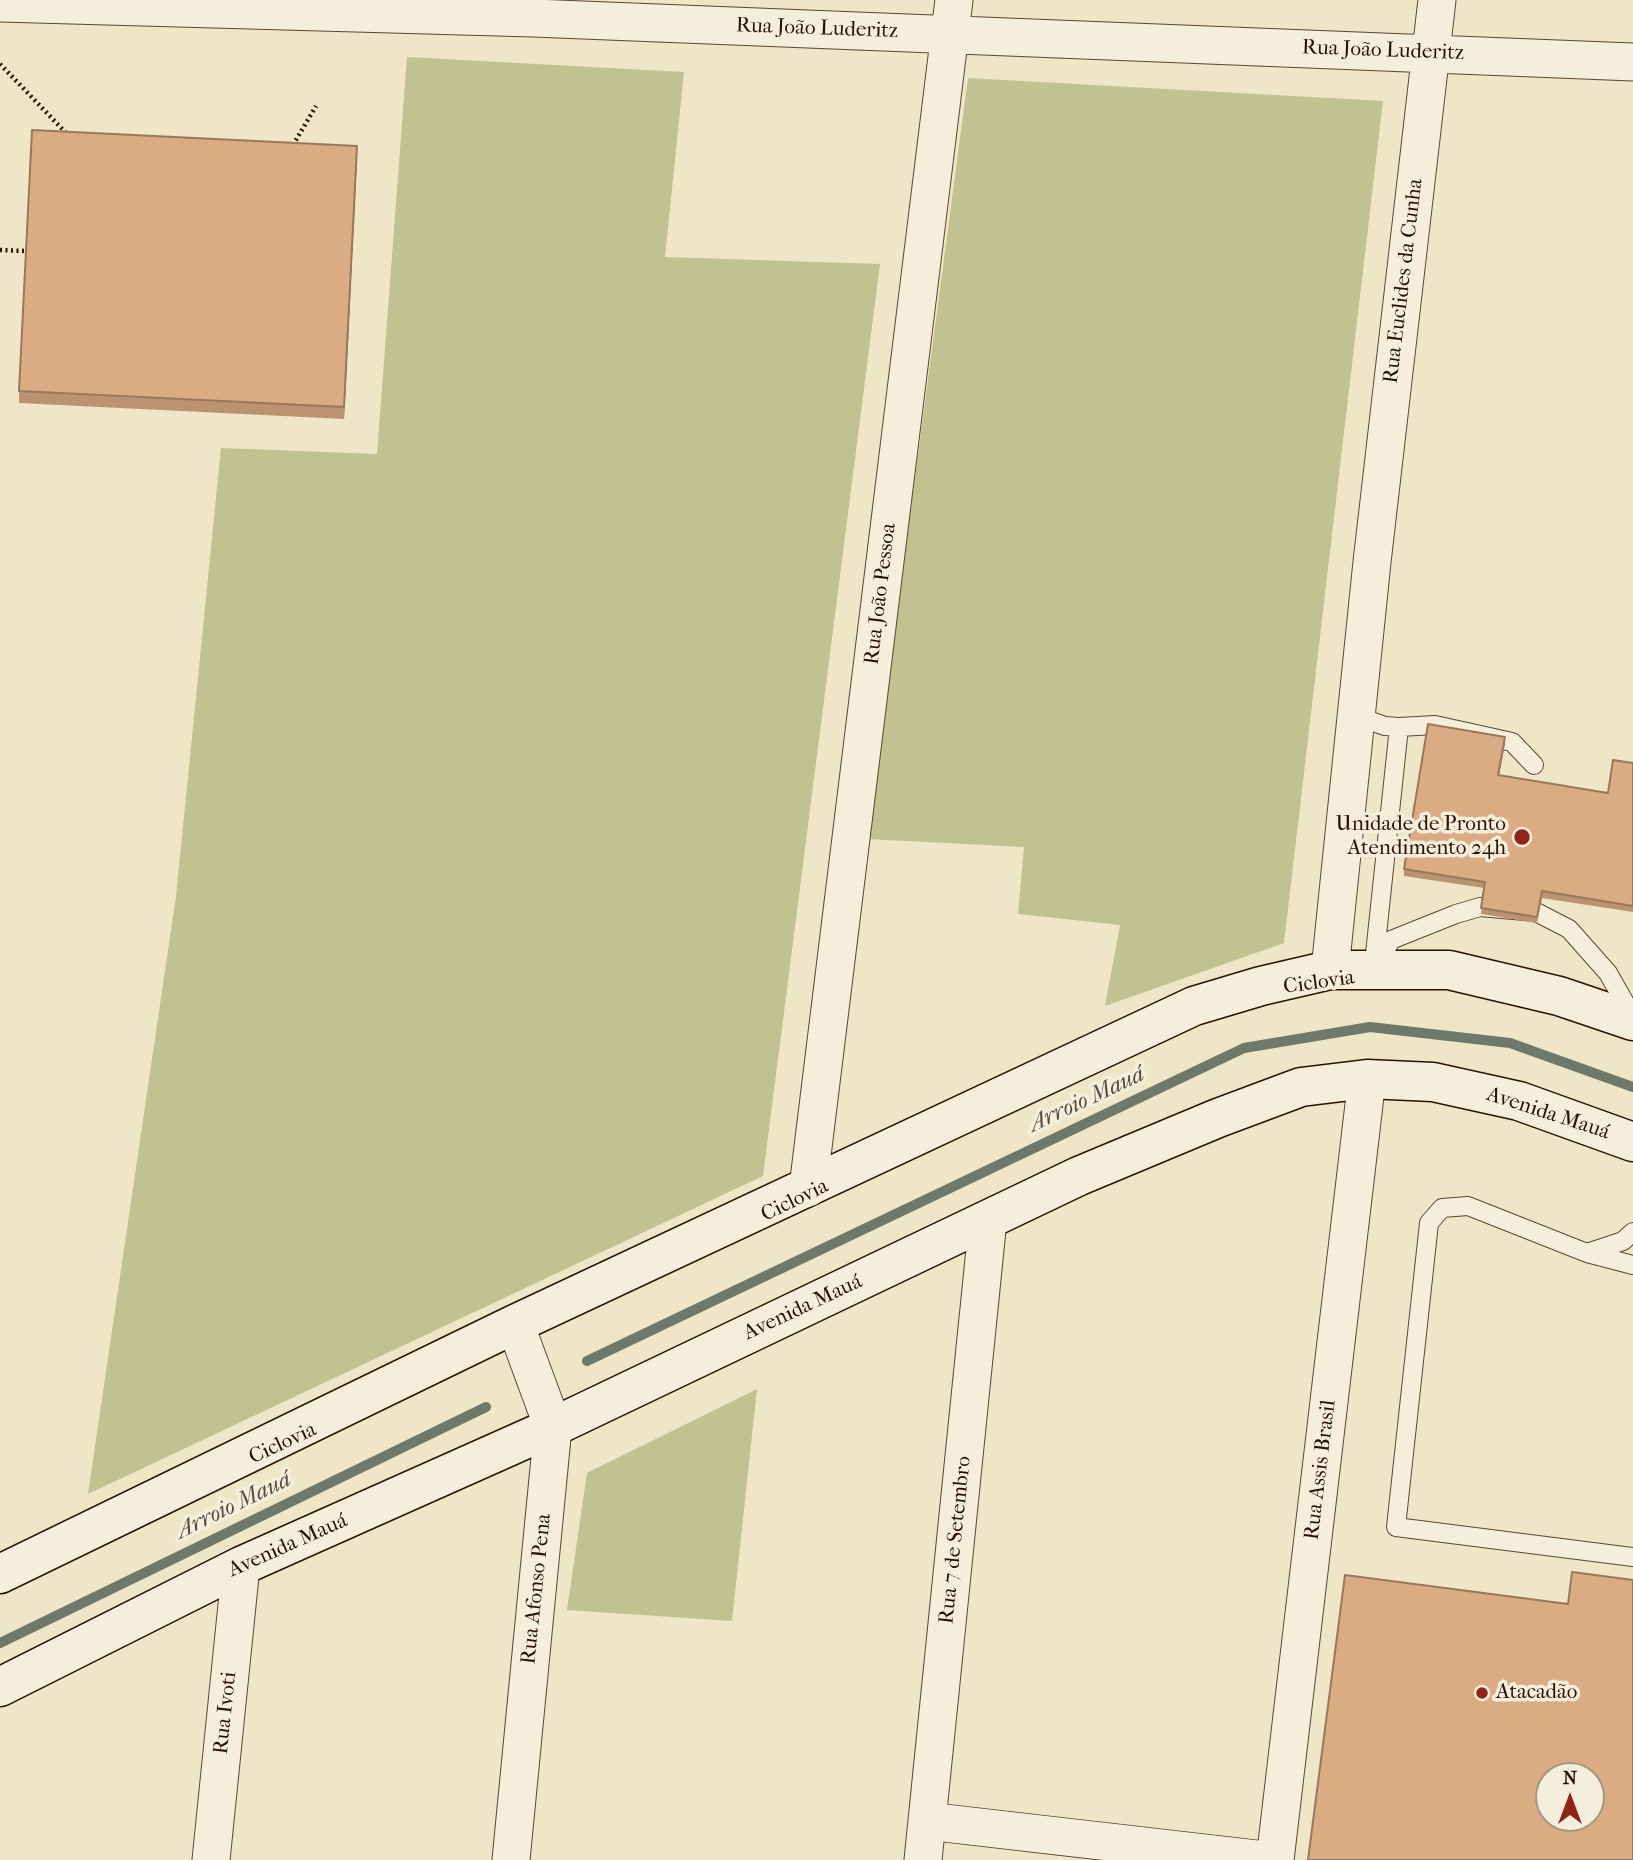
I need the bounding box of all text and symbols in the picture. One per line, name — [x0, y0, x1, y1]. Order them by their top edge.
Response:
street label: Rua João Luderitz — [736, 14, 898, 44]
street label: Rua João Luderitz — [1302, 36, 1464, 66]
street label: Rua Euclides da Cunha — [1379, 177, 1429, 385]
street label: Rua João Pessoa — [860, 522, 902, 666]
place label: Unidade de Pronto Atendimento 24h — [1335, 812, 1506, 862]
marker: Unidade de Pronto Atendimento 24h — [1512, 827, 1532, 847]
street label: Ciclovia — [1282, 966, 1356, 1000]
water label: Arroio Mauá — [1025, 1061, 1149, 1139]
street label: Avenida Mauá — [1483, 1082, 1613, 1146]
street label: Ciclovia — [757, 1174, 833, 1228]
street label: Avenida Mauá — [740, 1270, 866, 1346]
street label: Rua Assis Brasil — [1300, 1399, 1342, 1541]
street label: Ciclovia — [245, 1417, 321, 1471]
street label: Rua 7 de Setembro — [935, 1455, 977, 1625]
water label: Arroio Mauá — [172, 1466, 296, 1546]
street label: Avenida Mauá — [224, 1508, 352, 1584]
street label: Rua Afonso Pena — [517, 1512, 557, 1666]
street label: Rua Ivoti — [209, 1670, 243, 1756]
place label: Atacadão — [1496, 1680, 1577, 1706]
marker: Atacadão — [1474, 1685, 1490, 1701]
north arrow — [1535, 1762, 1605, 1832]
text: N — [1563, 1767, 1577, 1789]

